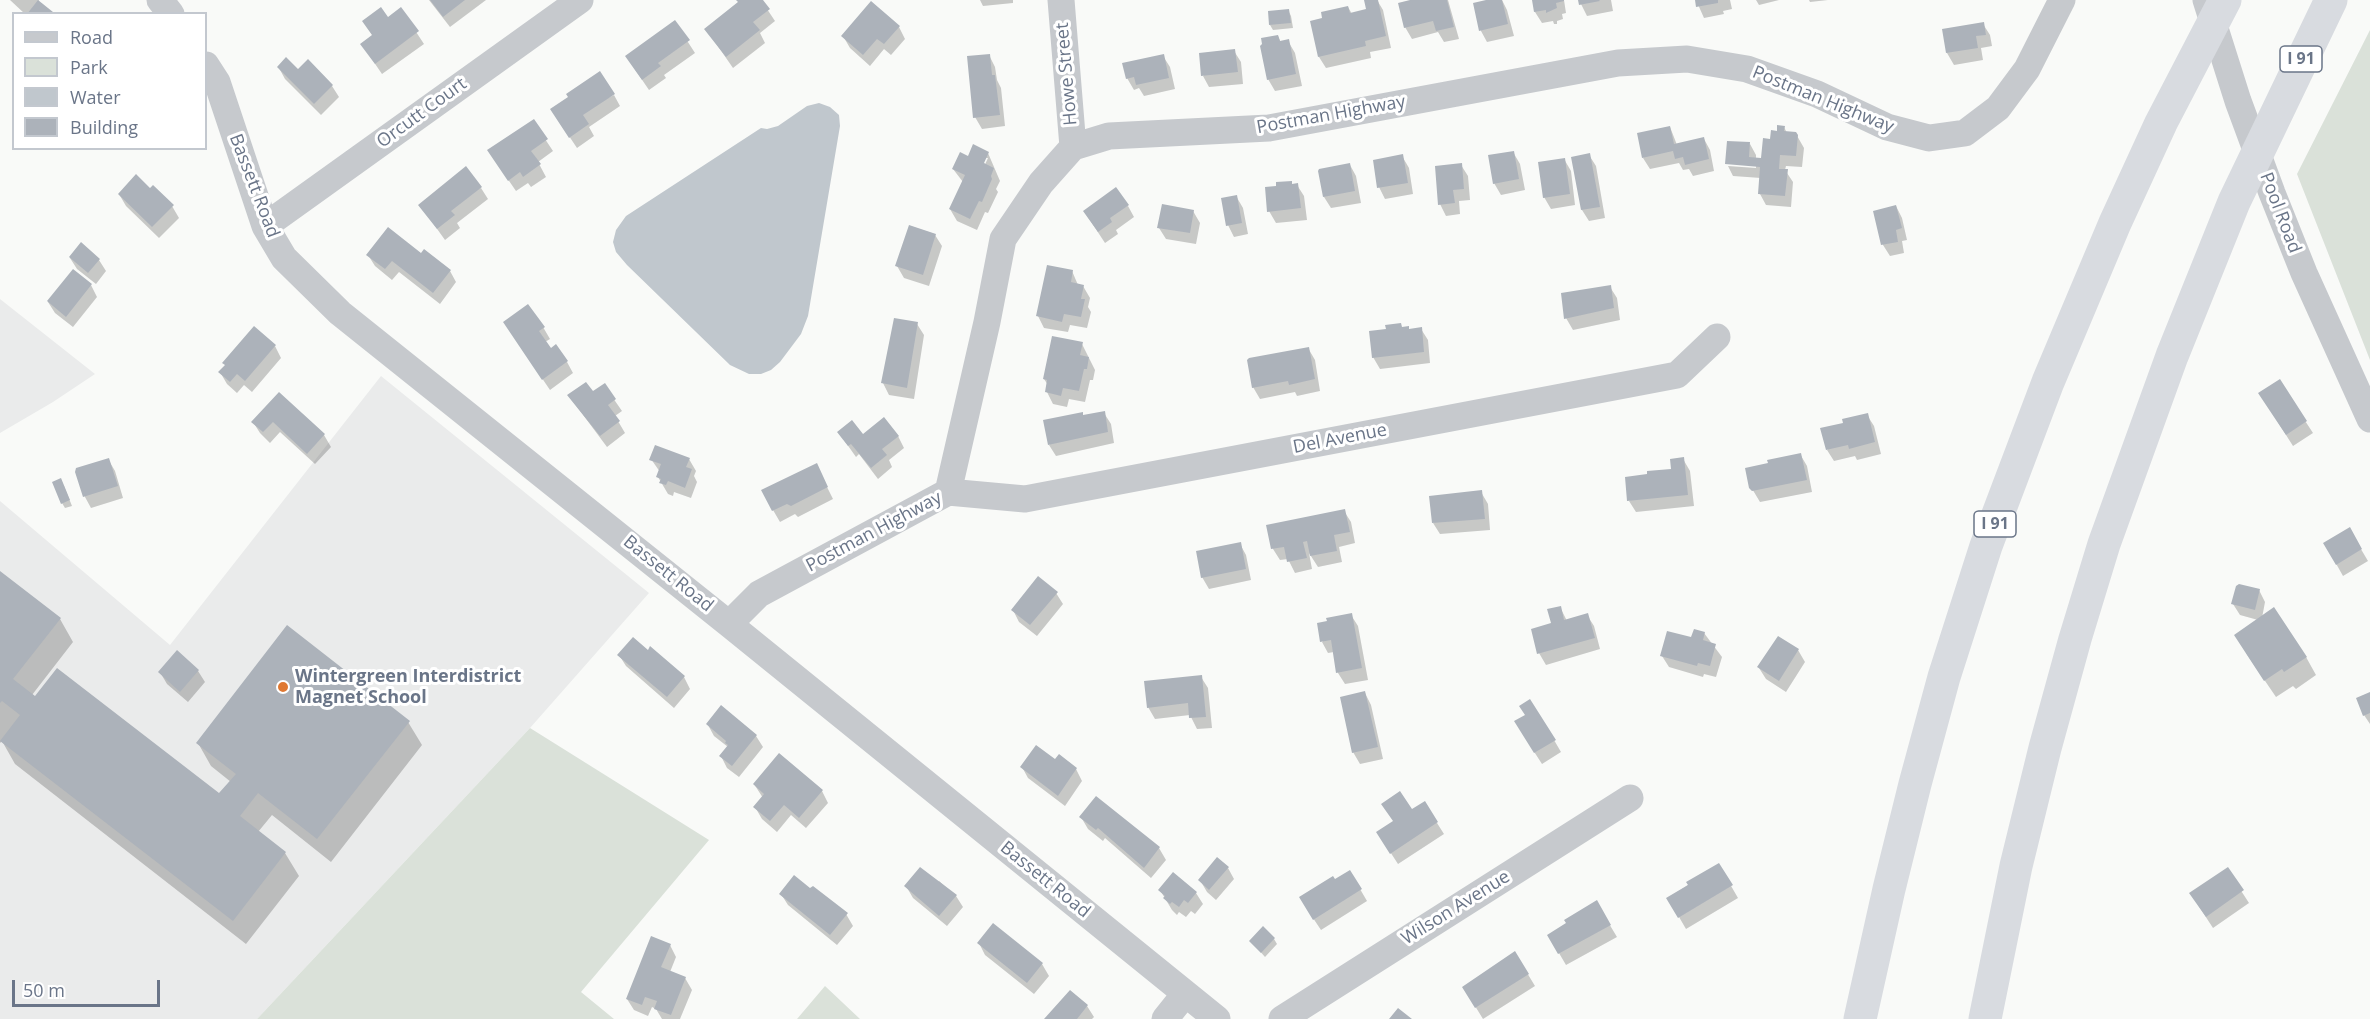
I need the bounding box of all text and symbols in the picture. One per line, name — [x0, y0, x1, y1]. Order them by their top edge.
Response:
legend — [12, 12, 207, 150]
street label: Howe Street — [1052, 22, 1082, 126]
text: Road — [70, 25, 113, 49]
road number: I 91 — [2280, 46, 2322, 72]
text: Park — [70, 55, 108, 79]
street label: Postman Highway — [1749, 62, 1897, 138]
street label: Orcutt Court — [373, 73, 471, 153]
text: Water — [70, 85, 121, 109]
street label: Postman Highway — [1255, 91, 1407, 139]
text: Building — [70, 115, 138, 139]
street label: Bassett Road — [224, 131, 284, 241]
street label: Pool Road — [2255, 170, 2305, 256]
street label: Del Avenue — [1291, 419, 1389, 459]
street label: Postman Highway — [802, 487, 946, 577]
road number: I 91 — [1974, 511, 2016, 537]
street label: Bassett Road — [619, 531, 717, 617]
place label: Wintergreen Interdistrict Magnet School — [295, 666, 521, 708]
marker: Wintergreen Interdistrict Magnet School — [276, 680, 290, 694]
street label: Bassett Road — [996, 837, 1094, 923]
street label: Wilson Avenue — [1398, 866, 1514, 950]
scale bar — [15, 968, 164, 1006]
text: 50 m — [23, 978, 65, 1002]

